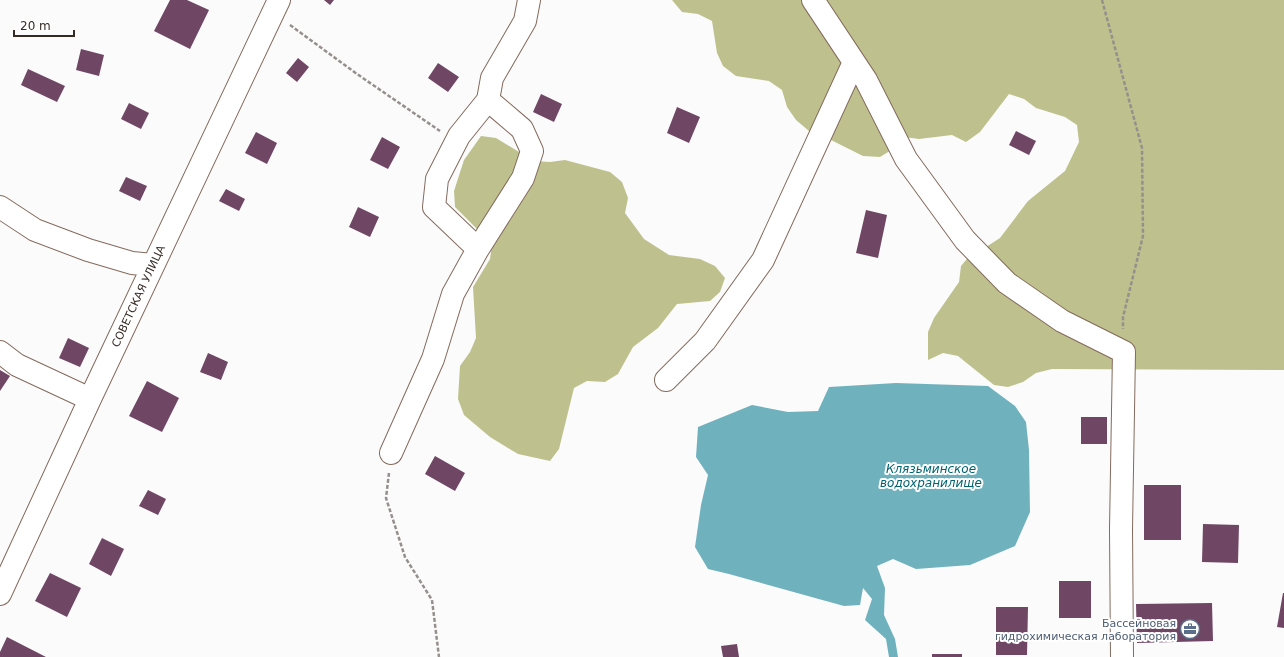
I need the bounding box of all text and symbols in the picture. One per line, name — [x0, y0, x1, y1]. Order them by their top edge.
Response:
scale bar — [14, 12, 74, 38]
text: 20 m — [20, 19, 51, 33]
street label: СОВЕТСКАЯ УЛИЦА — [109, 243, 168, 349]
water label: Клязьминское водохранилище — [880, 462, 982, 490]
place label: Бассейновая гидрохимическая лаборатория — [995, 617, 1176, 643]
office icon: Бассейновая гидрохимическая лаборатория — [1179, 618, 1201, 640]

